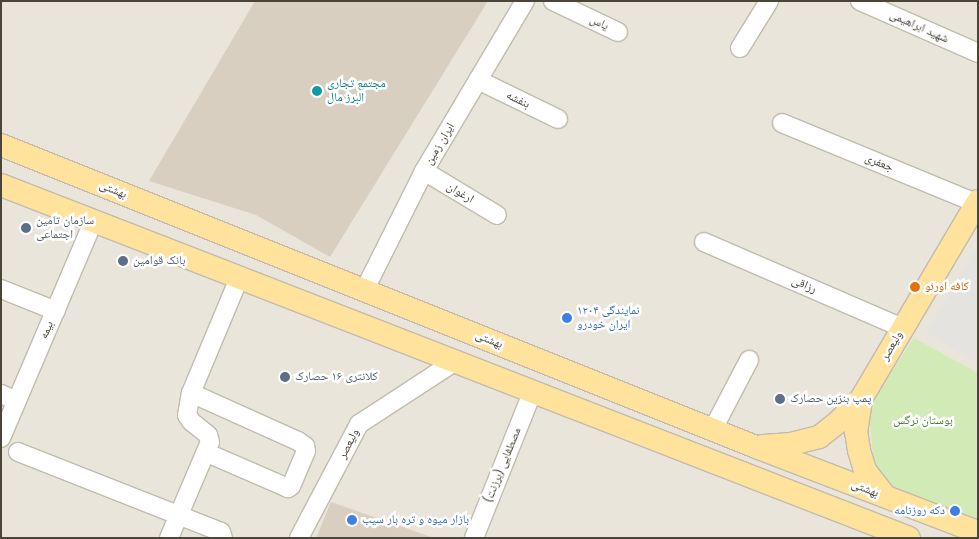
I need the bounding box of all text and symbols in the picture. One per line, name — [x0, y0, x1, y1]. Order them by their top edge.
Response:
street label: شهید ابراهیمی — [887, 8, 951, 46]
street label: یاس — [587, 12, 611, 34]
place label: مجتمع تجاری البرز مال — [327, 77, 386, 105]
marker: مجتمع تجاری البرز مال — [311, 85, 323, 97]
street label: بنفشه — [504, 88, 532, 112]
street label: ایران زمین — [422, 120, 458, 168]
street label: جعفری — [863, 151, 895, 175]
street label: بهشتی — [97, 178, 129, 202]
street label: ارغوان — [444, 179, 476, 207]
place label: سازمان تامین اجتماعی — [36, 214, 94, 242]
marker: سازمان تامین اجتماعی — [20, 222, 32, 234]
place label: بانک قوامین — [133, 254, 185, 268]
marker: بانک قوامین — [117, 255, 129, 267]
street label: رزاقی — [789, 273, 819, 297]
place label: کافه اورئو — [925, 280, 969, 294]
marker: کافه اورئو — [909, 281, 921, 293]
place label: ۱۲۰۴ نمایندگی ایران خودرو — [577, 304, 640, 332]
marker: ۱۲۰۴ نمایندگی ایران خودرو — [561, 312, 573, 324]
street label: بیمه — [37, 319, 57, 341]
street label: بهشتی — [473, 328, 505, 352]
street label: ولیعصر — [878, 329, 906, 363]
place label: کلانتری ۱۶ حصارک — [295, 370, 378, 384]
marker: کلانتری ۱۶ حصارک — [279, 371, 291, 383]
place label: پمپ بنزین حصارک — [790, 392, 871, 406]
marker: پمپ بنزین حصارک — [774, 393, 786, 405]
park label: بوستان نرگس — [893, 414, 953, 428]
street label: مصطفایی (برزنت) — [481, 426, 525, 504]
street label: ولیعصر — [335, 427, 363, 461]
street label: بهشتی — [849, 477, 881, 501]
place label: دکه روزنامه — [894, 504, 945, 518]
marker: دکه روزنامه — [949, 505, 961, 517]
place label: بازار میوه و تره بار سیب — [362, 513, 469, 527]
marker: بازار میوه و تره بار سیب — [346, 514, 358, 526]

